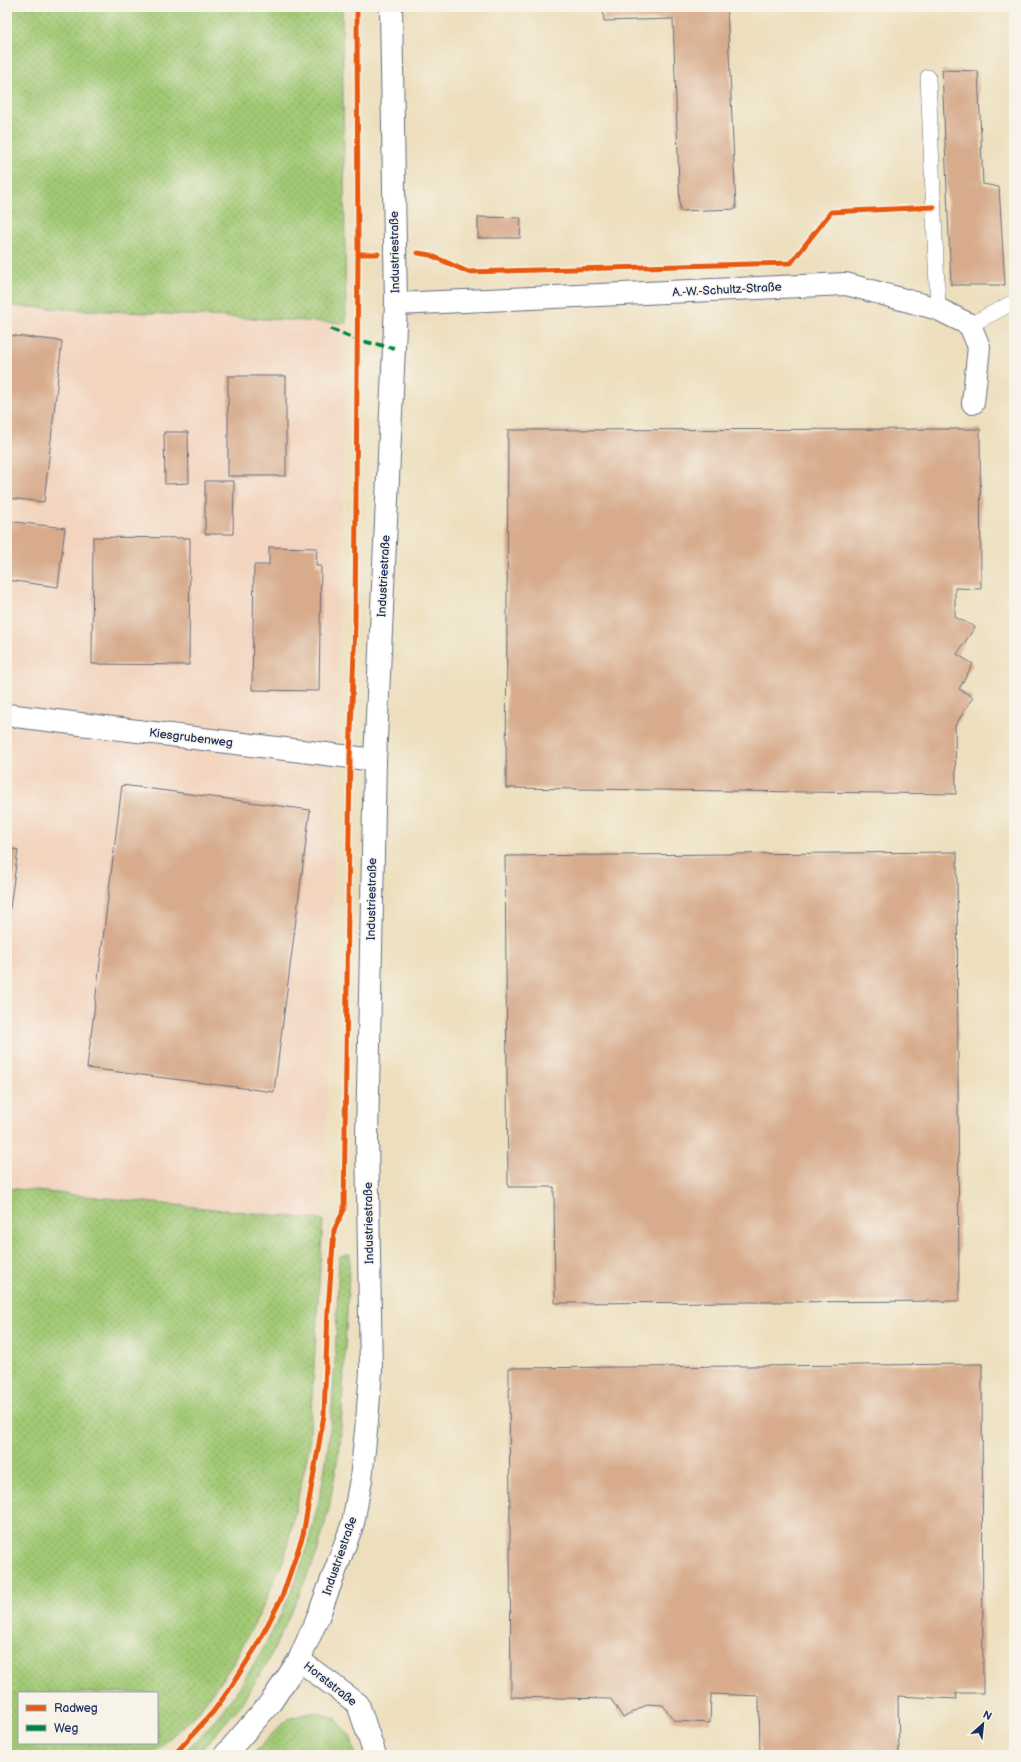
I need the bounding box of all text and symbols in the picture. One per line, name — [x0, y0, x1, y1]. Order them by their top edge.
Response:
street label: Industriestraße — [387, 211, 403, 293]
street label: A.-W.-Schultz-Straße — [672, 280, 782, 300]
street label: Industriestraße — [374, 535, 394, 617]
street label: Kiesgrubenweg — [148, 725, 234, 751]
street label: Industriestraße — [364, 858, 380, 940]
street label: Industriestraße — [361, 1182, 377, 1264]
street label: Industriestraße — [320, 1515, 360, 1597]
street label: Horststraße — [300, 1658, 360, 1710]
legend — [18, 1692, 158, 1744]
text: Radweg — [54, 1701, 98, 1716]
north arrow — [963, 1704, 1003, 1744]
text: N — [981, 1708, 994, 1723]
text: Weg — [54, 1721, 78, 1736]

